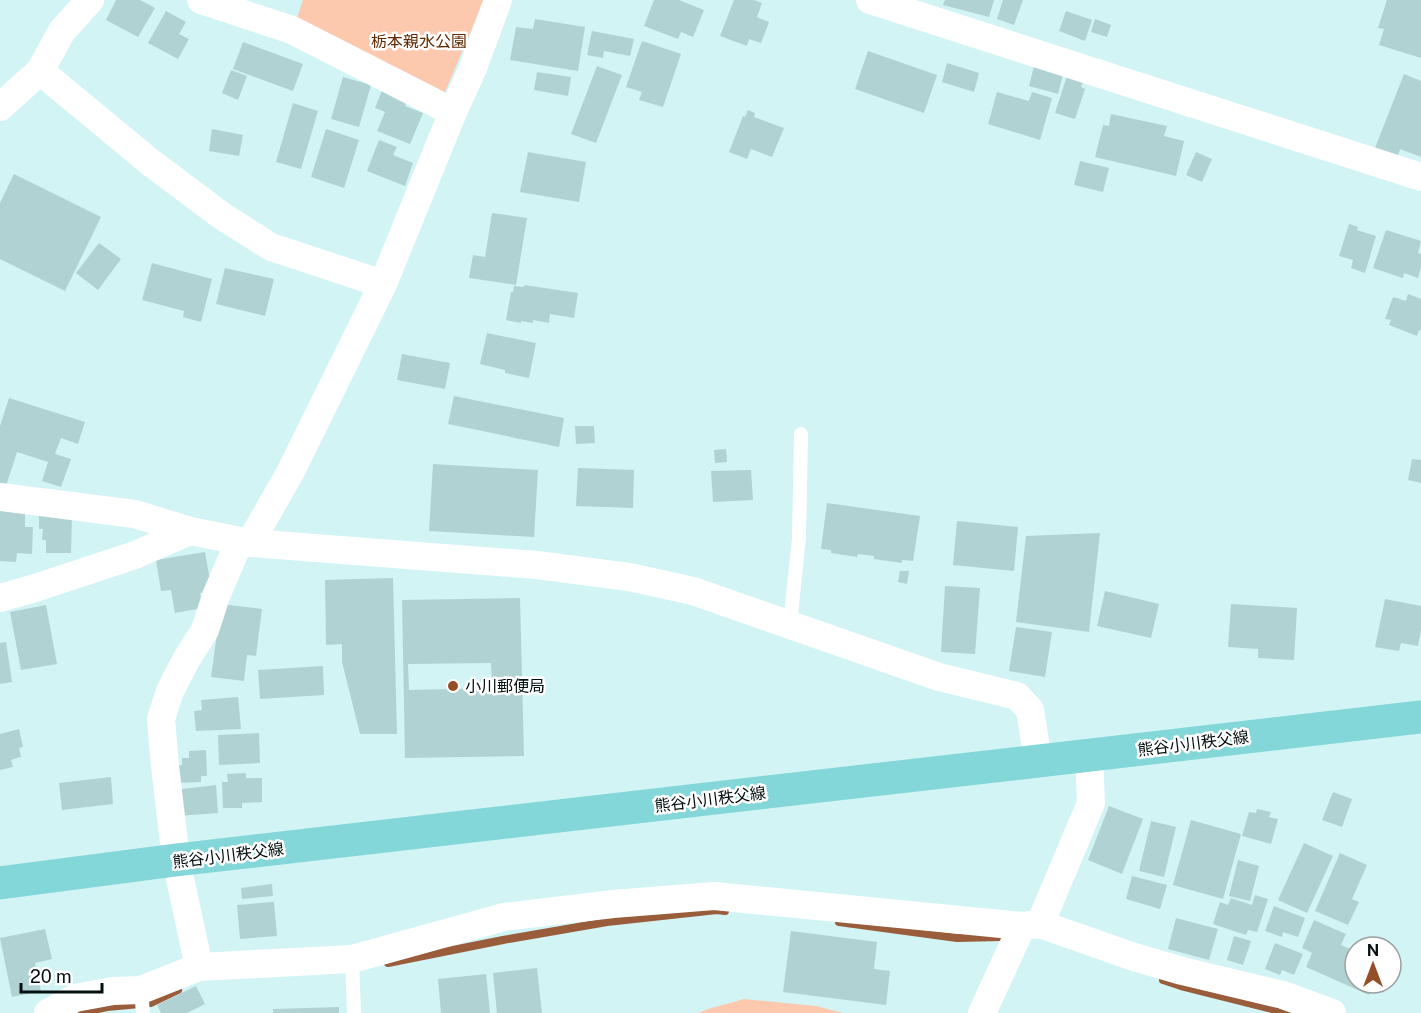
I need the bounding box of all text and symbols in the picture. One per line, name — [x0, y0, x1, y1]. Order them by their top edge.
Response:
park label: 栃本親水公園 — [371, 32, 467, 51]
place label: 小川郵便局 — [465, 677, 545, 696]
marker: 小川郵便局 — [446, 679, 460, 693]
street label: 熊谷小川秩父線 — [1136, 727, 1250, 760]
street label: 熊谷小川秩父線 — [653, 783, 767, 816]
street label: 熊谷小川秩父線 — [171, 839, 285, 872]
north arrow — [1343, 935, 1403, 995]
text: N — [1367, 941, 1379, 960]
scale bar — [21, 956, 102, 994]
text: 20 m — [30, 966, 72, 987]

